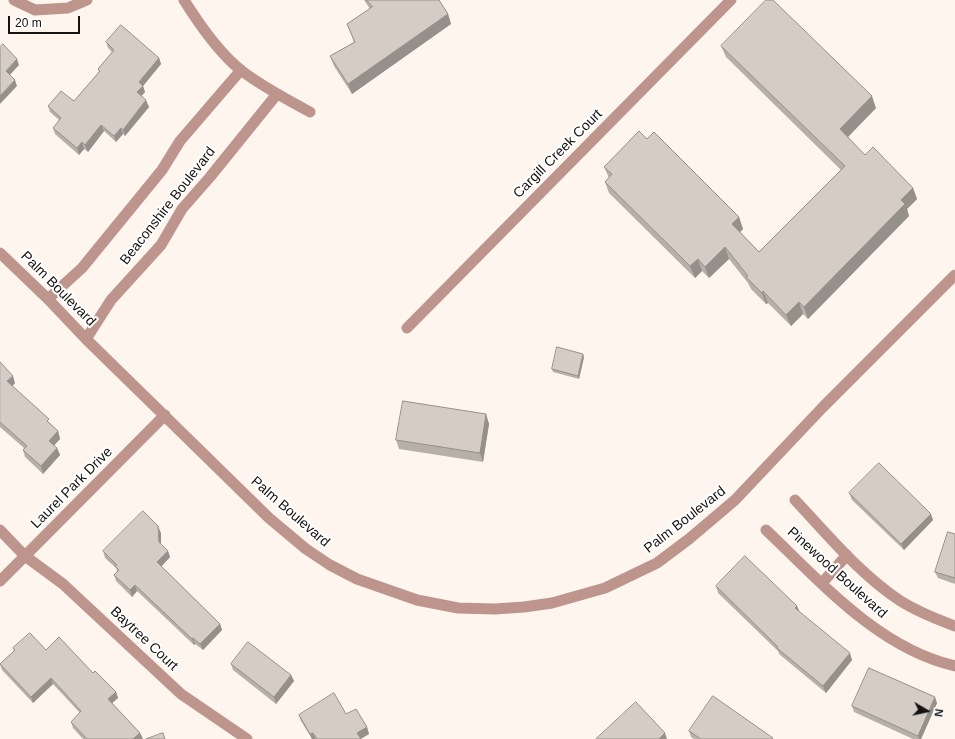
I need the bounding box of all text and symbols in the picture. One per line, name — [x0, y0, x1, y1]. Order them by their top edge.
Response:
scale bar — [10, 8, 82, 34]
text: 20 m — [15, 16, 42, 30]
street label: Cargill Creek Court — [510, 106, 606, 202]
street label: Beaconshire Boulevard — [117, 144, 219, 268]
street label: Palm Boulevard — [17, 248, 99, 330]
street label: Laurel Park Drive — [28, 444, 116, 532]
street label: Palm Boulevard — [247, 473, 333, 551]
street label: Palm Boulevard — [641, 483, 729, 557]
street label: Pinewood Boulevard — [784, 524, 890, 622]
street label: Baytree Court — [107, 603, 181, 675]
north arrow — [907, 691, 947, 731]
text: N — [932, 708, 945, 718]

